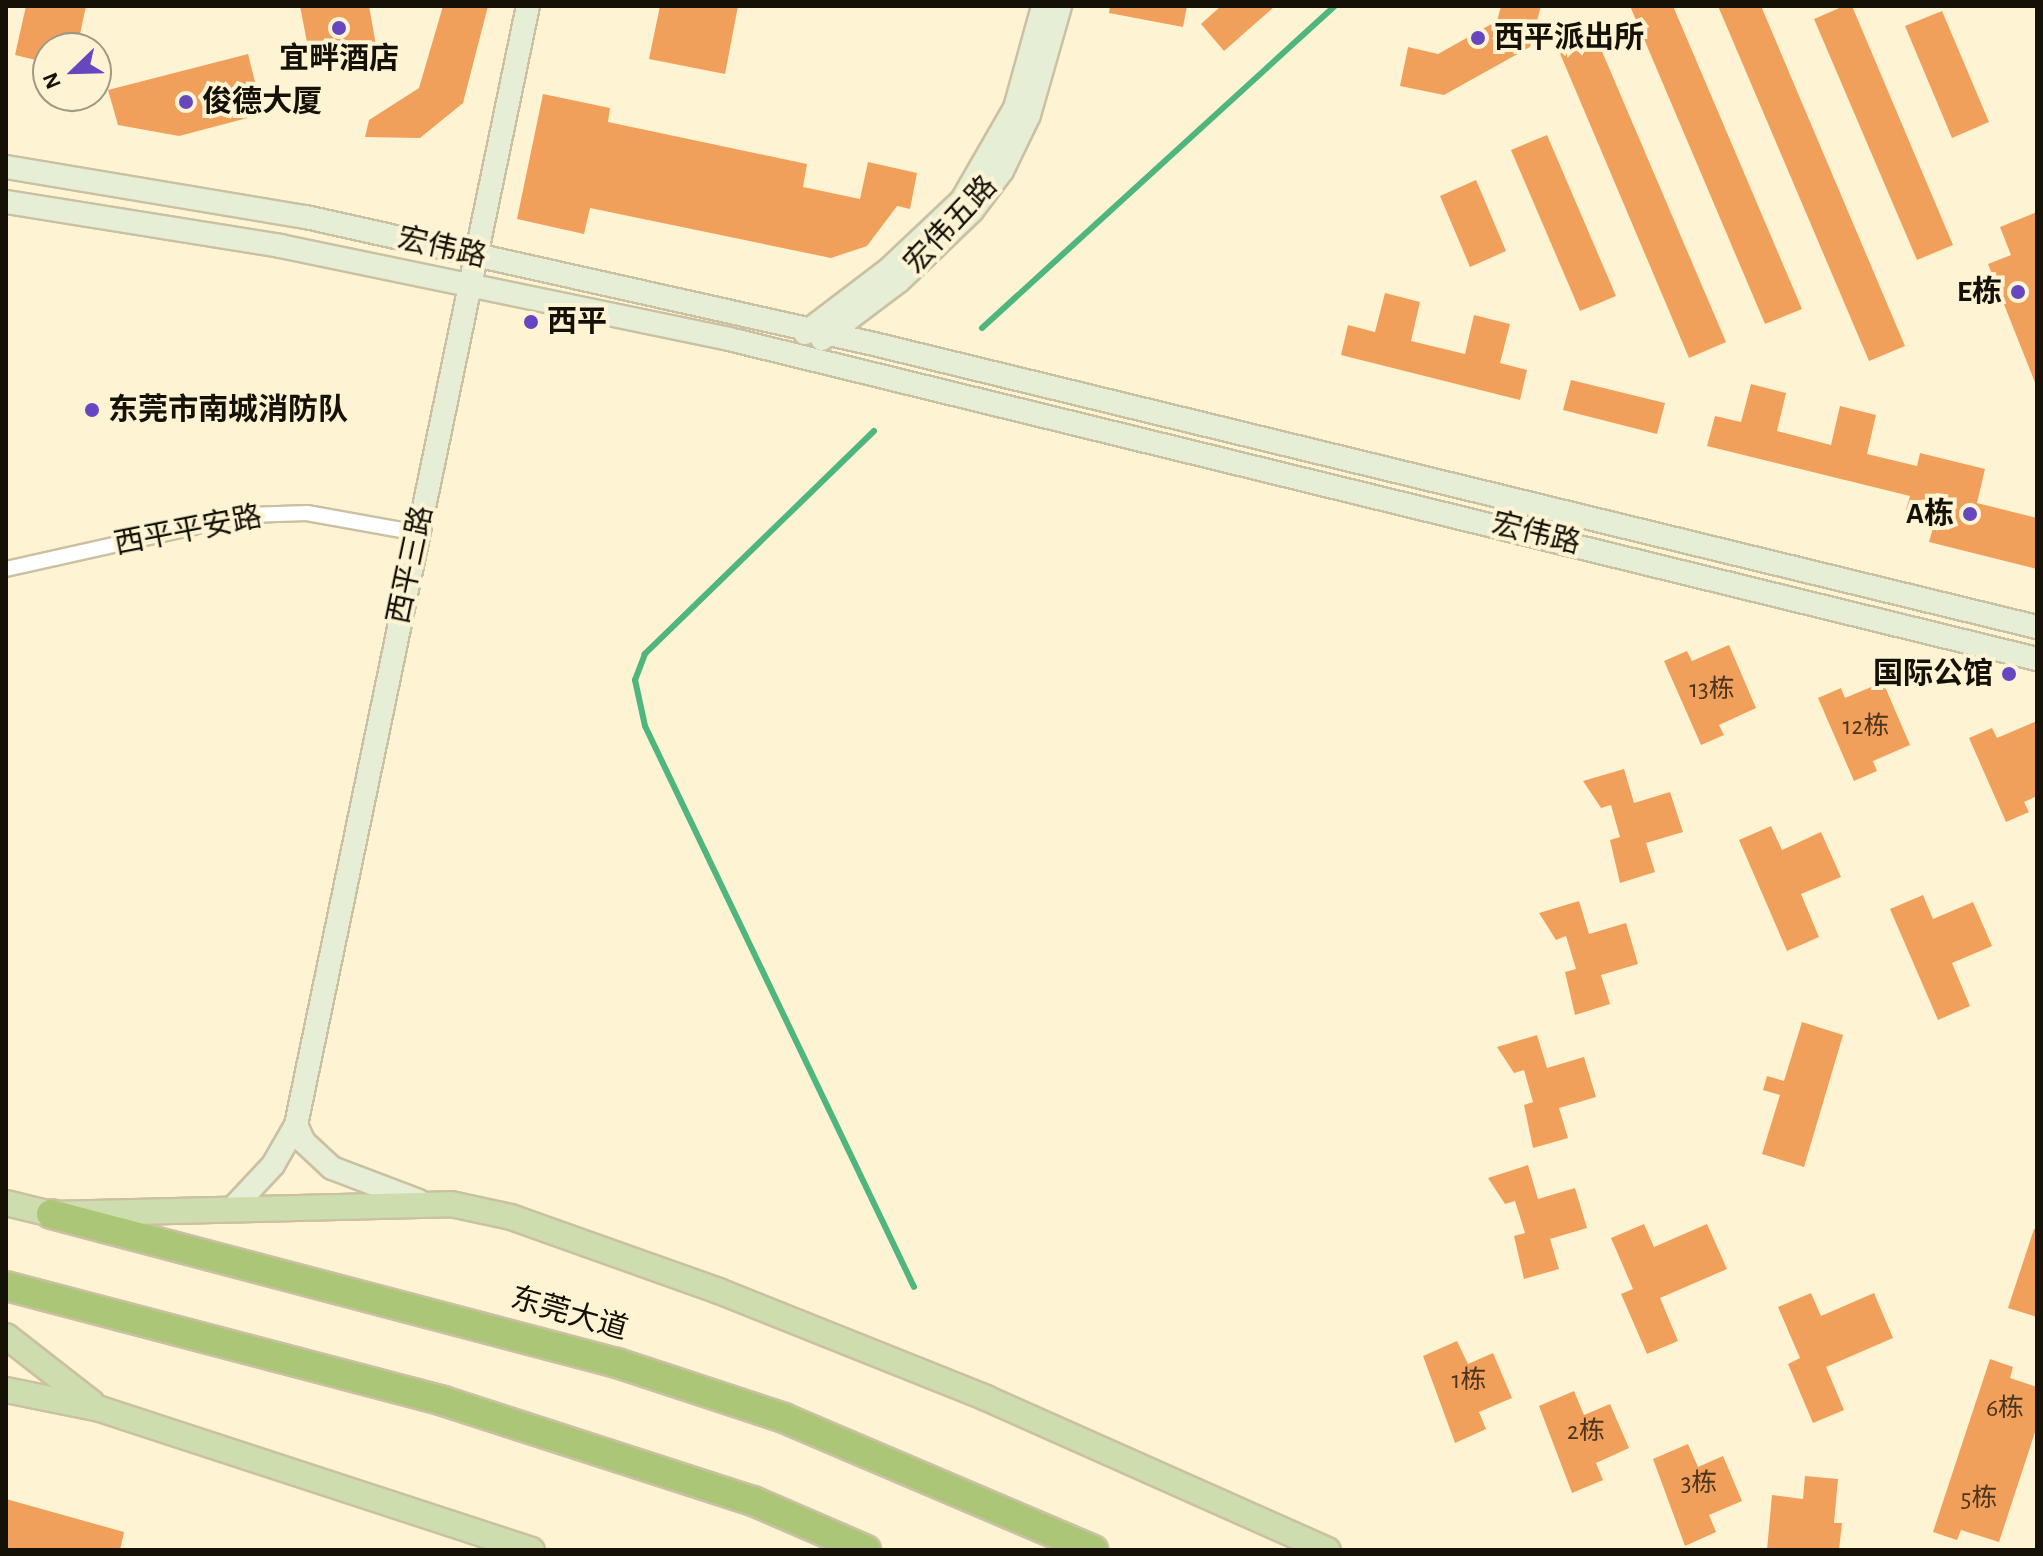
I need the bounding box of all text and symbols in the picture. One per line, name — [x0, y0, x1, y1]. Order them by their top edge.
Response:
marker: 宜畔酒店 — [330, 19, 348, 37]
place label: 西平派出所 — [1494, 20, 1644, 56]
marker: 西平派出所 — [1469, 29, 1487, 47]
north arrow — [32, 32, 112, 112]
place label: 宜畔酒店 — [279, 41, 399, 77]
text: N — [39, 69, 65, 92]
place label: 俊德大厦 — [202, 84, 322, 120]
marker: 俊德大厦 — [177, 93, 195, 111]
street label: 宏伟五路 — [897, 169, 1005, 281]
street label: 宏伟路 — [394, 220, 490, 276]
place label: E栋 — [1957, 274, 2002, 310]
marker: E栋 — [2009, 283, 2027, 301]
place label: 西平 — [547, 304, 607, 340]
marker: 西平 — [522, 313, 540, 331]
place label: 东莞市南城消防队 — [108, 392, 348, 428]
marker: 东莞市南城消防队 — [83, 401, 101, 419]
place label: A栋 — [1906, 496, 1954, 532]
street label: 西平平安路 — [111, 499, 265, 563]
street label: 西平三路 — [381, 503, 441, 627]
marker: A栋 — [1961, 505, 1979, 523]
street label: 宏伟路 — [1488, 506, 1584, 562]
place label: 国际公馆 — [1873, 656, 1993, 692]
marker: 国际公馆 — [2000, 665, 2018, 683]
house number: 13栋 — [1689, 674, 1735, 706]
house number: 12栋 — [1843, 711, 1889, 743]
street label: 东莞大道 — [506, 1280, 632, 1348]
house number: 1栋 — [1452, 1365, 1486, 1397]
house number: 6栋 — [1986, 1393, 2024, 1425]
house number: 2栋 — [1567, 1416, 1605, 1448]
house number: 3栋 — [1681, 1468, 1717, 1500]
house number: 5栋 — [1961, 1483, 1997, 1515]

